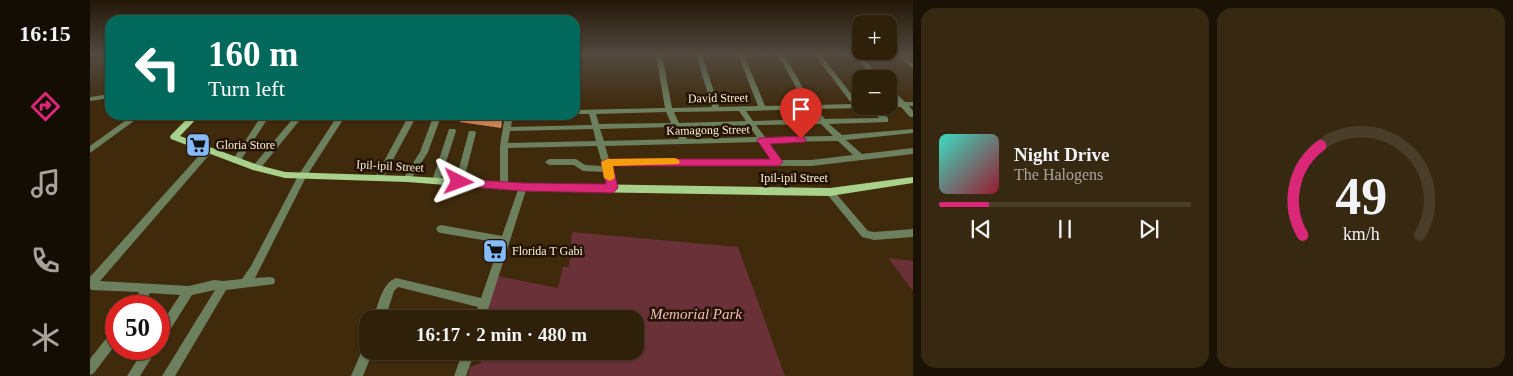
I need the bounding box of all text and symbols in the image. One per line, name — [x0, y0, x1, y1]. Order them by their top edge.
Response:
map controls — [852, 15, 897, 115]
button: + — [852, 15, 897, 60]
text: 16:15 — [19, 21, 71, 46]
icon: left — [125, 35, 190, 100]
text: 160 m — [208, 35, 298, 74]
button: − — [852, 70, 897, 115]
text: Turn left — [208, 76, 285, 101]
pin — [780, 88, 822, 139]
icon: directions — [28, 89, 63, 124]
street label: David Street — [688, 90, 749, 106]
icon: arrive — [787, 95, 815, 123]
street label: Kamagong Street — [666, 122, 751, 138]
supermarket icon: Gloria Store — [185, 132, 211, 158]
place label: Gloria Store — [216, 138, 275, 152]
text: Night Drive — [1014, 144, 1110, 165]
position arrow — [432, 155, 484, 207]
street label: Ipil-ipil Street — [356, 157, 425, 175]
icon: music — [28, 166, 63, 201]
text: The Halogens — [1014, 166, 1103, 183]
text: 49 — [1335, 168, 1387, 225]
street label: Ipil-ipil Street — [760, 171, 828, 185]
icon: previous — [967, 215, 995, 243]
icon: pause — [1051, 215, 1079, 243]
icon: next — [1135, 215, 1163, 243]
text: km/h — [1343, 224, 1379, 244]
supermarket icon: Florida T Gabi — [482, 238, 508, 264]
icon: phone — [28, 243, 63, 278]
place label: Florida T Gabi — [512, 244, 584, 258]
speed limit sign: 50 — [105, 295, 170, 360]
park label: Memorial Park — [649, 306, 742, 322]
icon: climate — [28, 320, 63, 355]
text: 16:17 · 2 min · 480 m — [416, 324, 587, 345]

